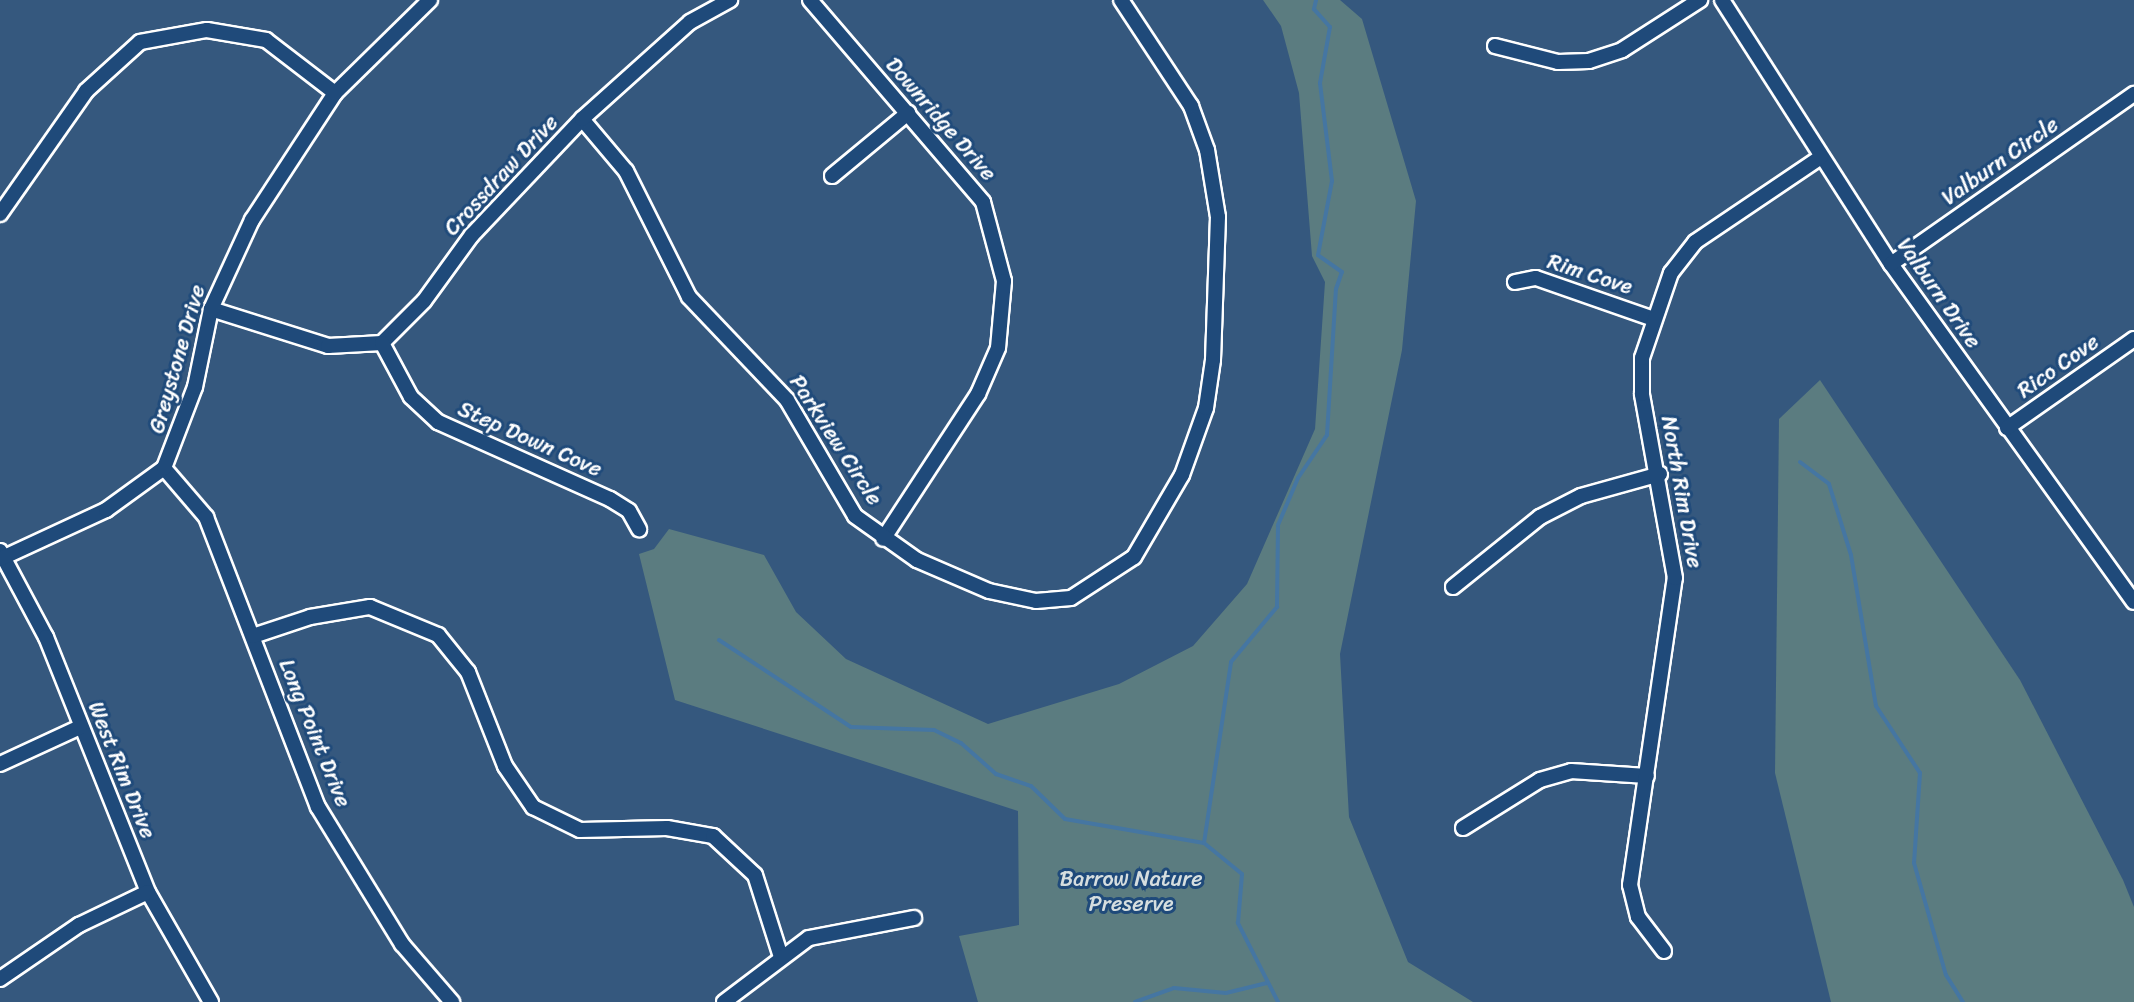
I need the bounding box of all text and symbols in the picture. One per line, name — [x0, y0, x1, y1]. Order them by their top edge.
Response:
street label: Downridge Drive — [880, 52, 1002, 186]
street label: Crossdraw Drive — [438, 109, 564, 241]
street label: Valburn Circle — [1937, 111, 2063, 211]
street label: Valburn Drive — [1891, 233, 1987, 353]
street label: Rim Cove — [1544, 248, 1636, 300]
street label: Greystone Drive — [143, 282, 211, 436]
street label: Rico Cove — [2012, 328, 2104, 404]
street label: Parkview Circle — [784, 370, 888, 510]
street label: Step Down Cove — [454, 395, 606, 483]
street label: North Rim Drive — [1656, 414, 1708, 570]
street label: Long Point Drive — [273, 655, 357, 811]
street label: West Rim Drive — [82, 698, 162, 842]
park label: Barrow Nature Preserve — [1060, 865, 1202, 916]

